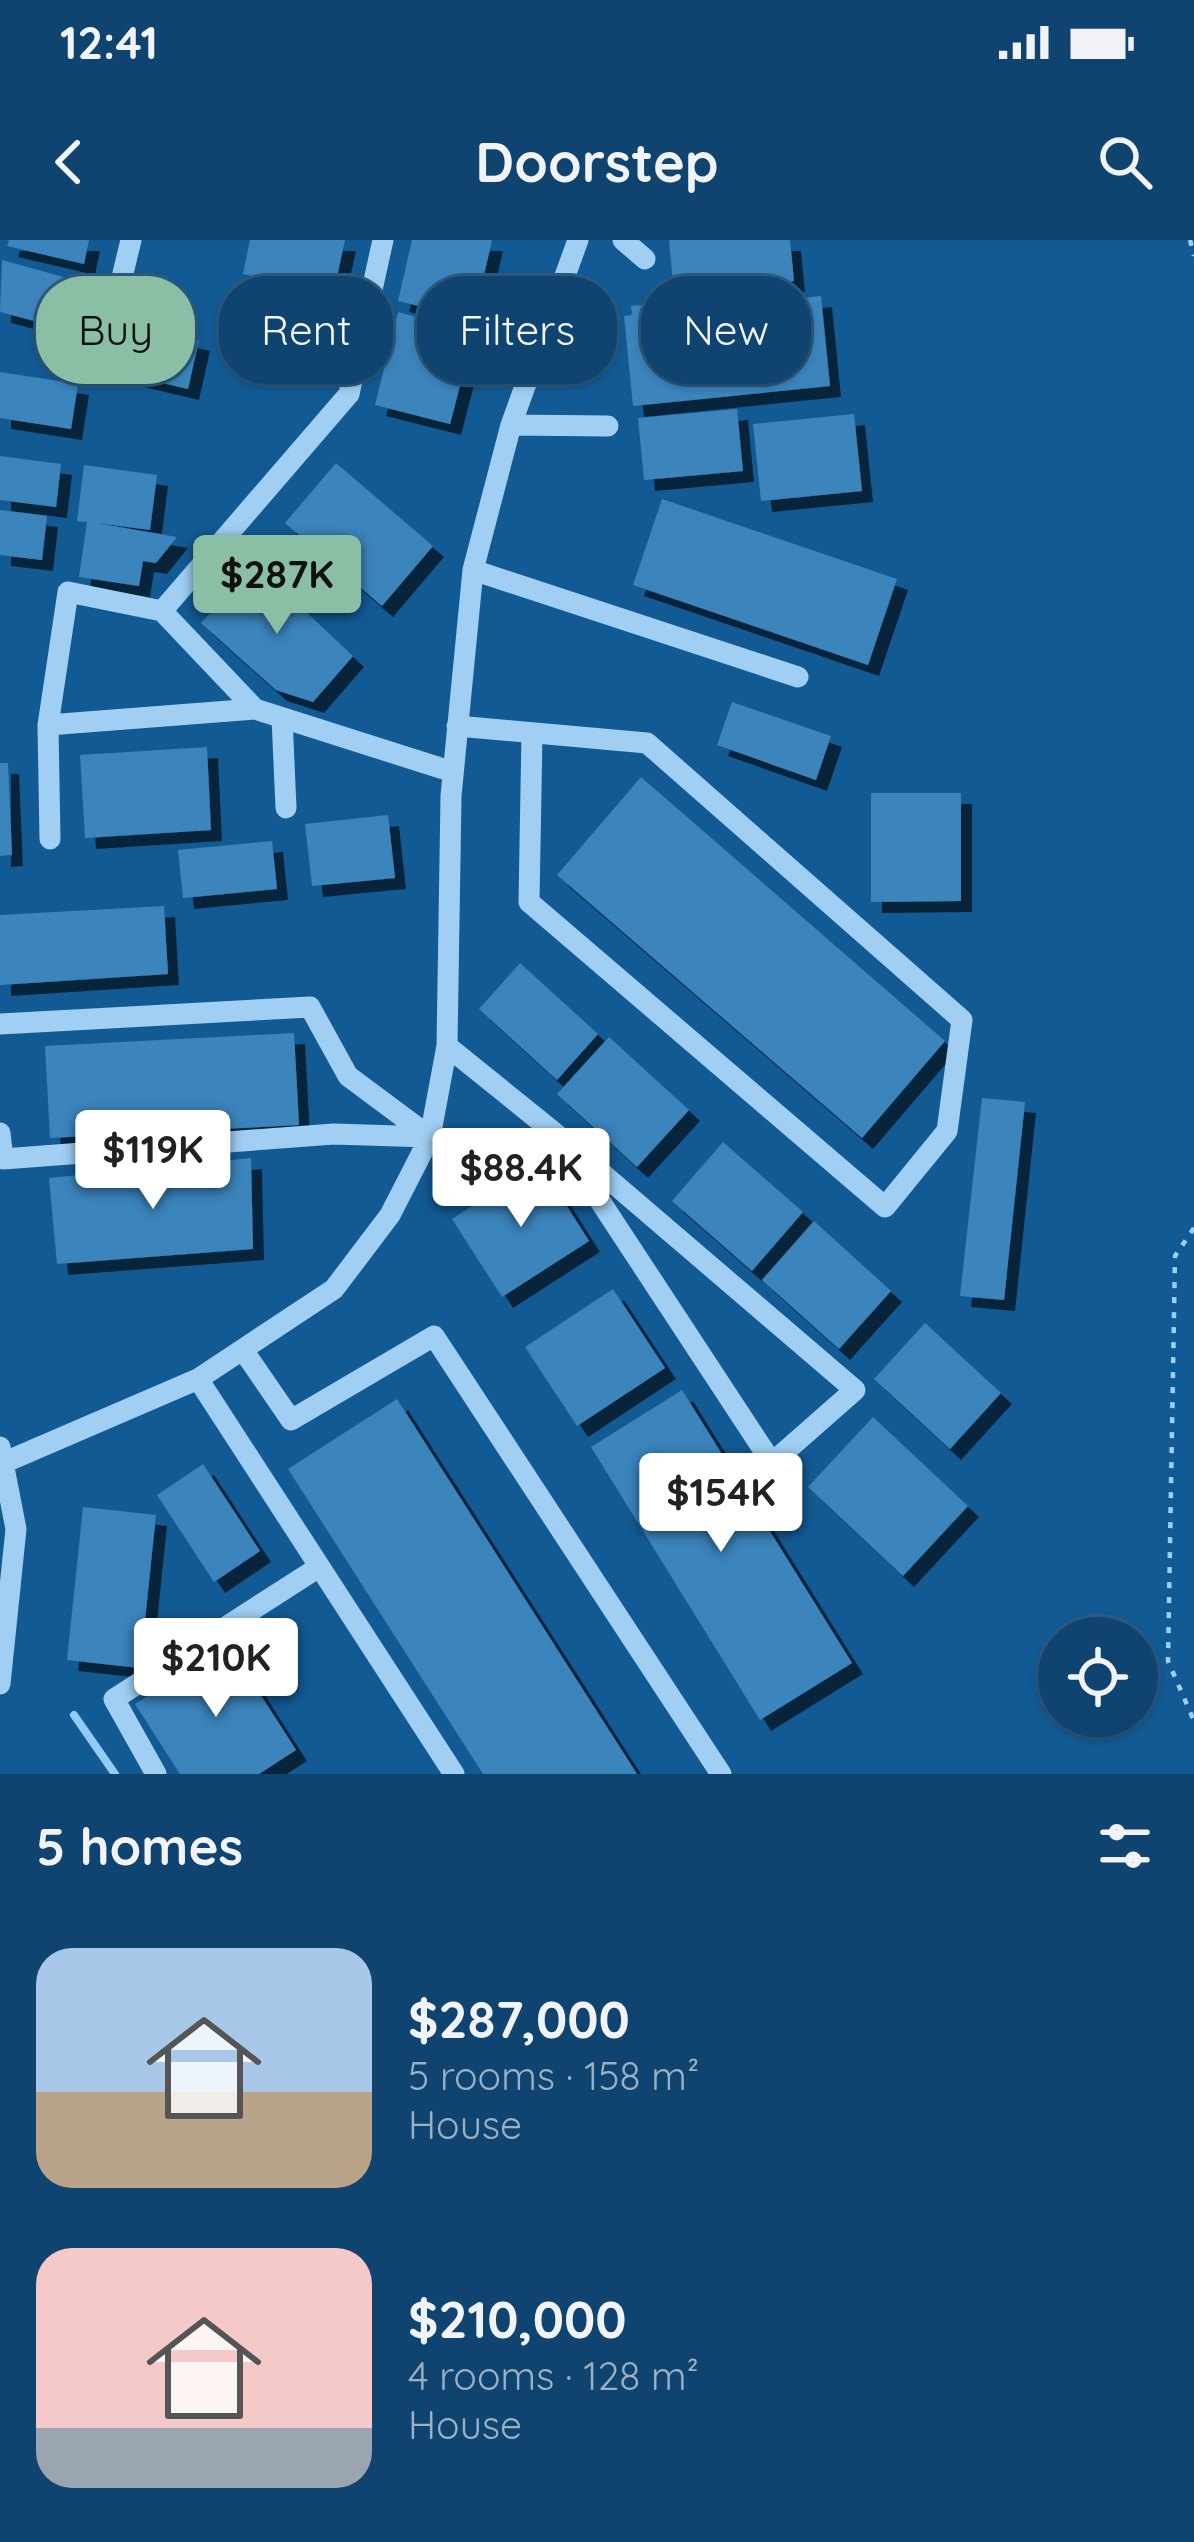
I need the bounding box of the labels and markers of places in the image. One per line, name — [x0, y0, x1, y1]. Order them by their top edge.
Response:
pin: $287K — [193, 535, 361, 637]
pin: $119K — [69, 1110, 237, 1212]
pin: $88.4K — [423, 1128, 619, 1230]
pin: $154K — [637, 1453, 805, 1555]
pin: $210K — [132, 1618, 300, 1720]

